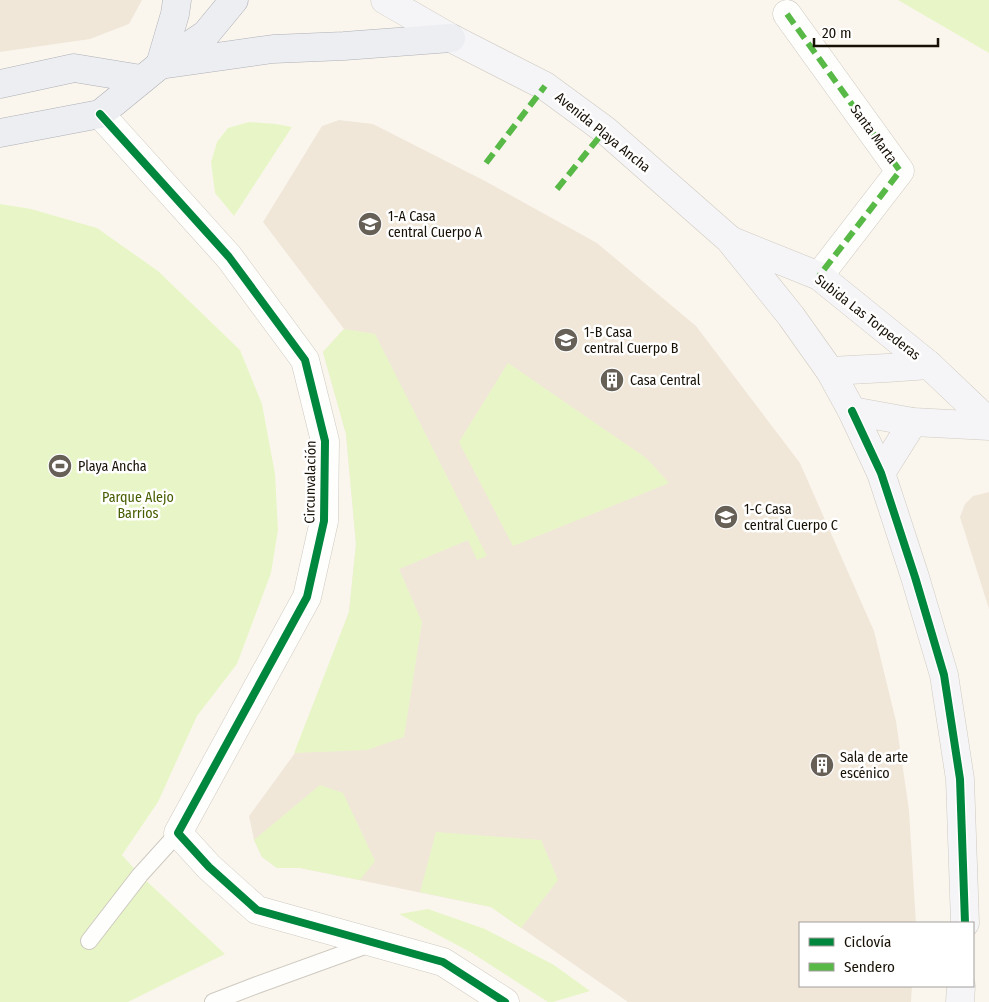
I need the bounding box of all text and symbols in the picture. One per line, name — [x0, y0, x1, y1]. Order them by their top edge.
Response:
scale bar — [814, 15, 938, 47]
text: 20 m — [822, 24, 852, 42]
street label: Avenida Playa Ancha — [552, 89, 654, 176]
street label: Santa Marta — [846, 101, 901, 167]
place label: 1-A Casa central Cuerpo A — [388, 208, 483, 241]
school or university icon: 1-A Casa central Cuerpo A — [357, 211, 383, 237]
street label: Subida Las Torpederas — [812, 271, 924, 364]
place label: 1-B Casa central Cuerpo B — [584, 324, 679, 357]
school or university icon: 1-B Casa central Cuerpo B — [553, 327, 579, 353]
building icon: Casa Central — [599, 367, 625, 393]
place label: Casa Central — [630, 372, 701, 389]
street label: Circunvalación — [301, 440, 320, 524]
sports icon: Playa Ancha — [47, 453, 73, 479]
place label: Playa Ancha — [78, 458, 147, 475]
park label: Parque Alejo Barrios — [102, 489, 174, 522]
place label: 1-C Casa central Cuerpo C — [744, 501, 838, 534]
school or university icon: 1-C Casa central Cuerpo C — [713, 504, 739, 530]
place label: Sala de arte escénico — [840, 749, 908, 782]
building icon: Sala de arte escénico — [809, 752, 835, 778]
legend — [799, 922, 974, 987]
text: Ciclovía — [844, 933, 891, 951]
text: Sendero — [844, 958, 895, 976]

